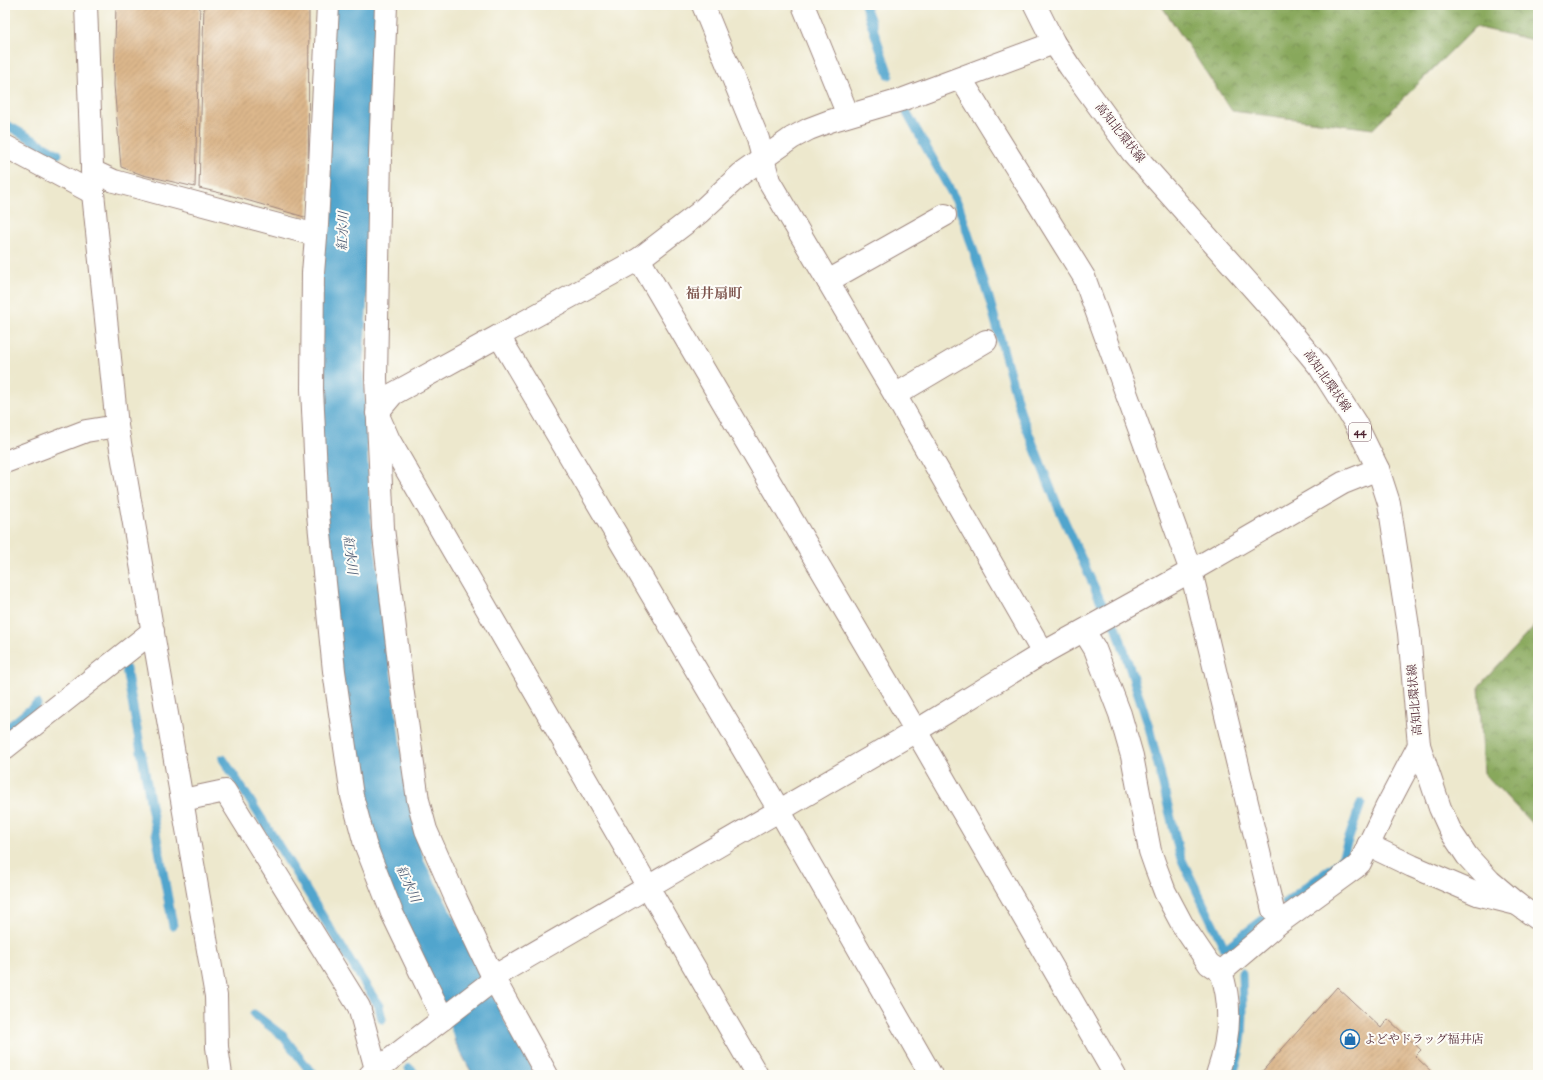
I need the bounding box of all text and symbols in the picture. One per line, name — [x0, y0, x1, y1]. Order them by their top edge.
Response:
street label: 高知北環状線 — [1092, 100, 1148, 166]
water label: 紅水川 — [334, 209, 352, 251]
district label: 福井扇町 — [686, 285, 743, 303]
street label: 高知北環状線 — [1300, 347, 1354, 415]
road number: 44 — [1349, 423, 1371, 441]
water label: 紅水川 — [340, 535, 361, 577]
street label: 高知北環状線 — [1404, 663, 1426, 737]
water label: 紅水川 — [393, 863, 424, 907]
shop icon: よどやドラッグ福井店 — [1339, 1028, 1361, 1050]
place label: よどやドラッグ福井店 — [1364, 1032, 1484, 1047]

